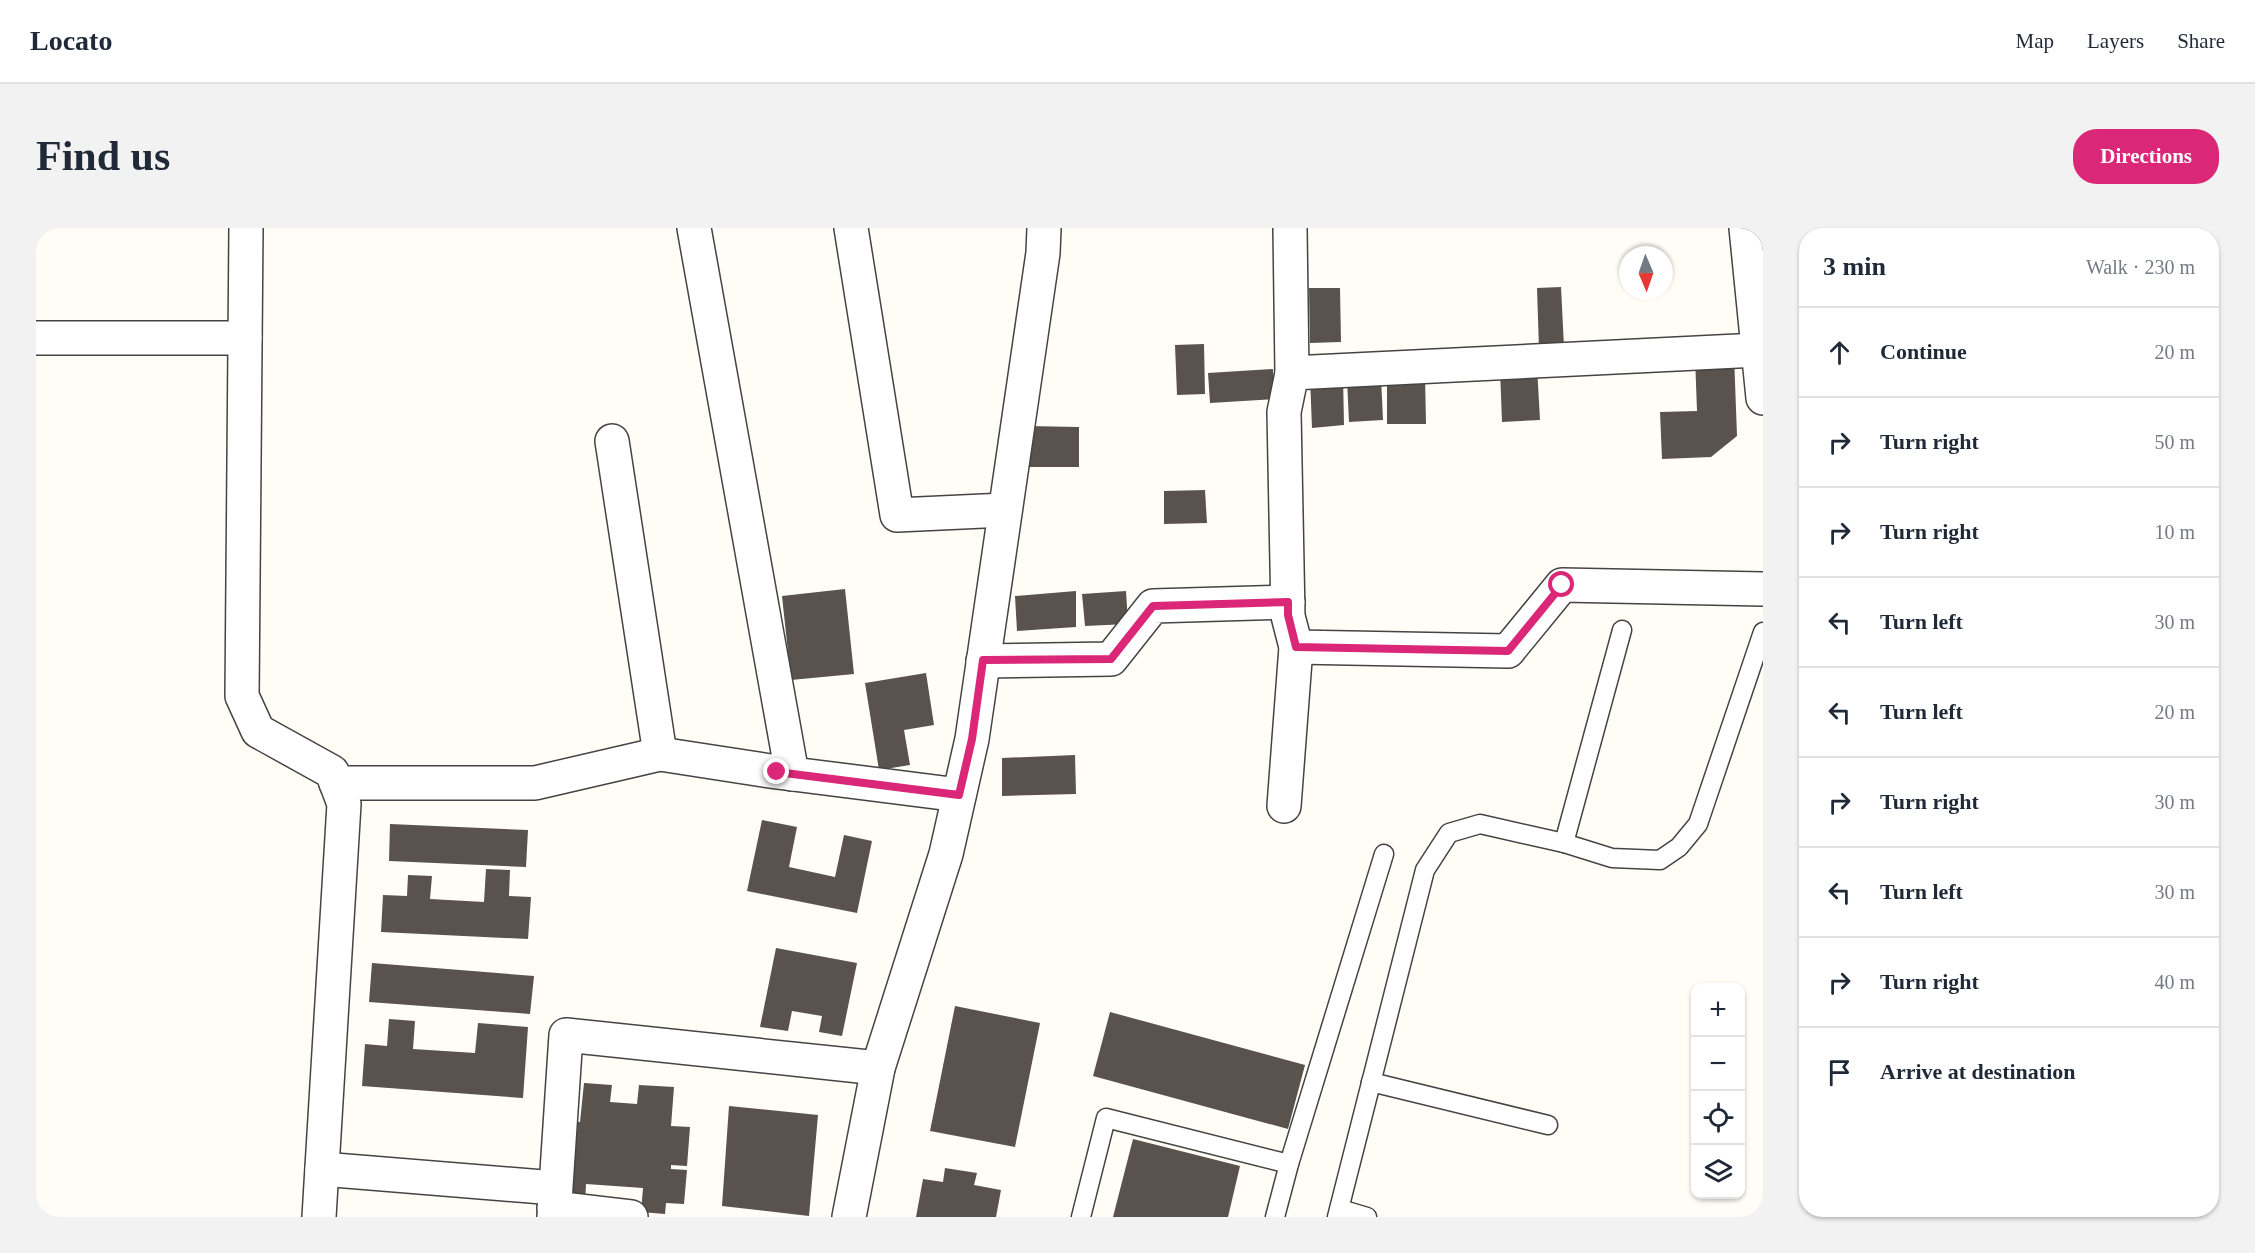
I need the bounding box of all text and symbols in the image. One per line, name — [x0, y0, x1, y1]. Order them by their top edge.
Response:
text: Locato — [30, 25, 112, 56]
text: Map — [2016, 29, 2054, 53]
text: Layers — [2087, 29, 2144, 53]
text: Share — [2177, 29, 2225, 53]
button: Directions — [2073, 129, 2219, 184]
text: Find us — [36, 133, 170, 179]
north arrow — [1619, 246, 1673, 300]
text: 3 min — [1823, 252, 1886, 281]
text: Walk · 230 m — [2086, 256, 2195, 278]
icon: ahead — [1823, 336, 1856, 369]
text: Continue — [1880, 339, 1967, 364]
text: 20 m — [2154, 341, 2195, 363]
icon: right — [1823, 426, 1856, 459]
text: Turn right — [1880, 429, 1979, 454]
text: 50 m — [2154, 431, 2195, 453]
icon: right — [1823, 516, 1856, 549]
text: Turn right — [1880, 519, 1979, 544]
text: 10 m — [2154, 521, 2195, 543]
route start — [1548, 571, 1574, 597]
icon: left — [1823, 606, 1856, 639]
text: Turn left — [1880, 609, 1963, 634]
text: 30 m — [2154, 611, 2195, 633]
icon: left — [1823, 696, 1856, 729]
text: Turn left — [1880, 699, 1963, 724]
text: 20 m — [2154, 701, 2195, 723]
route end — [763, 758, 789, 784]
icon: right — [1823, 786, 1856, 819]
text: Turn right — [1880, 789, 1979, 814]
text: 30 m — [2154, 791, 2195, 813]
icon: left — [1823, 876, 1856, 909]
text: Turn left — [1880, 879, 1963, 904]
text: 30 m — [2154, 881, 2195, 903]
icon: right — [1823, 966, 1856, 999]
text: Turn right — [1880, 969, 1979, 994]
text: 40 m — [2154, 971, 2195, 993]
map controls — [1691, 983, 1745, 1199]
button: + — [1691, 983, 1745, 1037]
button: − — [1691, 1037, 1745, 1091]
icon: arrive — [1823, 1056, 1856, 1089]
text: Arrive at destination — [1880, 1059, 2076, 1084]
button: locate — [1691, 1091, 1745, 1145]
button: layers — [1691, 1145, 1745, 1199]

